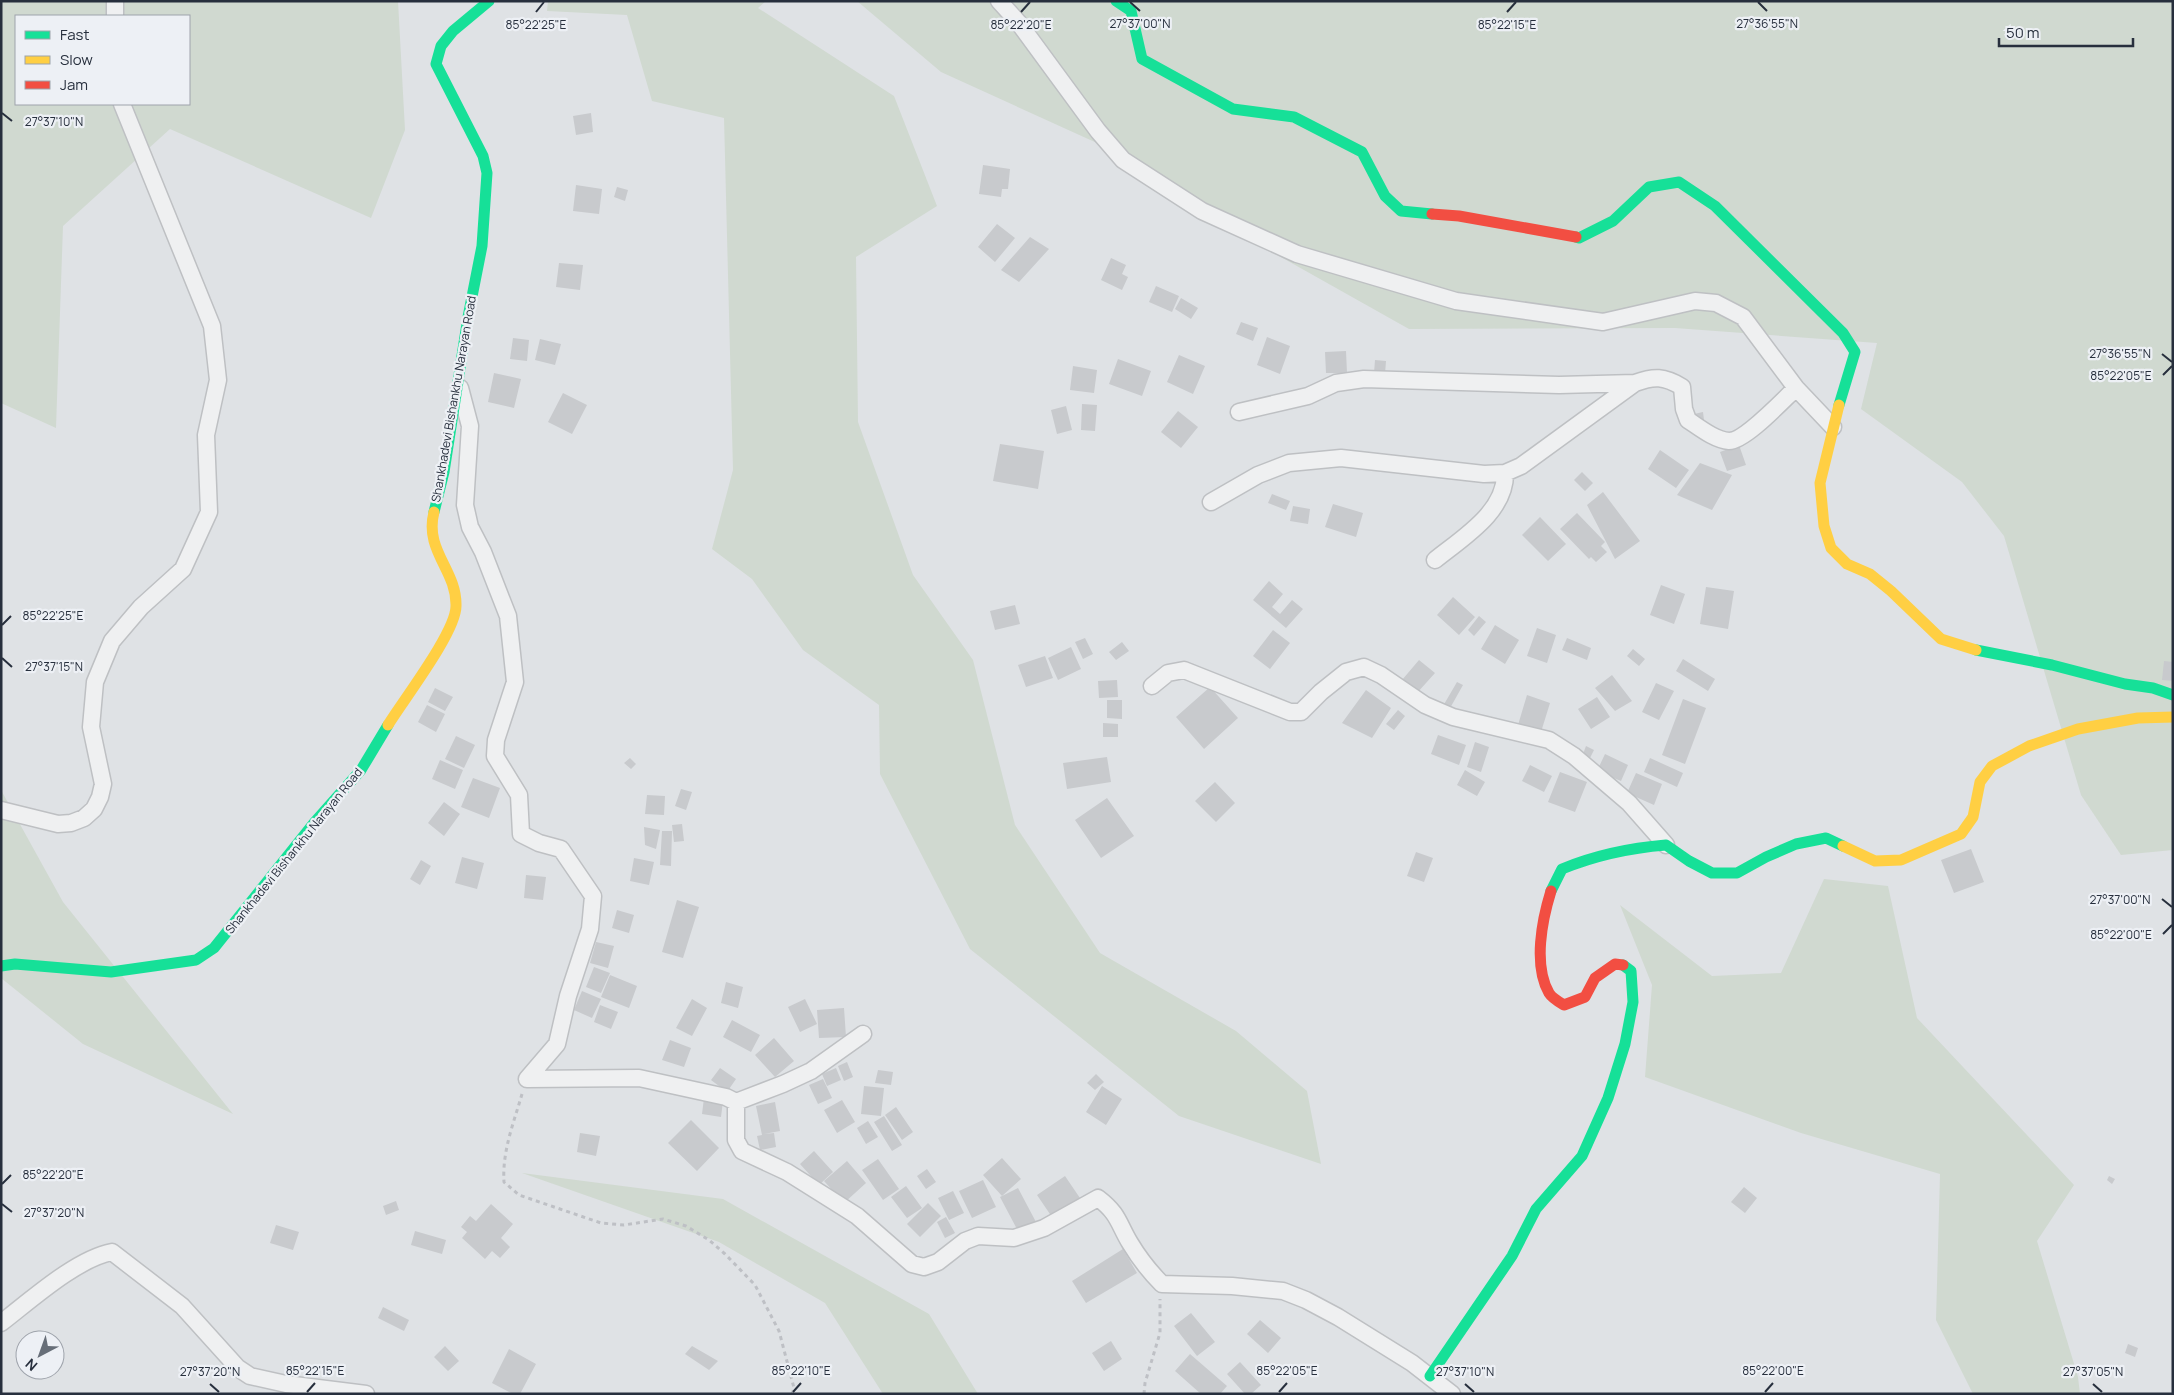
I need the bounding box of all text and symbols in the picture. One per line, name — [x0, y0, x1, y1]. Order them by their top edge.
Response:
legend — [15, 15, 190, 105]
text: 27°37'00"N — [1109, 15, 1171, 32]
text: 27°36'55"N — [1736, 15, 1798, 32]
scale bar — [1999, 15, 2133, 47]
text: 85°22'25"E — [506, 16, 567, 33]
text: 85°22'20"E — [990, 16, 1052, 33]
text: 85°22'15"E — [1478, 16, 1537, 33]
text: 50 m — [2006, 22, 2040, 43]
text: Fast — [60, 24, 89, 45]
text: Slow — [60, 49, 93, 70]
text: Jam — [60, 74, 88, 95]
text: 27°37'10"N — [25, 113, 83, 130]
street label: Shankhadevi Bishankhu Narayan Road — [427, 294, 480, 503]
text: 27°36'55"N — [2089, 345, 2151, 362]
text: 85°22'05"E — [2090, 367, 2152, 384]
text: 85°22'25"E — [23, 607, 84, 624]
text: 27°37'15"N — [25, 658, 83, 675]
street label: Shankhadevi Bishankhu Narayan Road — [221, 764, 366, 937]
text: 27°37'00"N — [2089, 891, 2151, 908]
text: 85°22'00"E — [2090, 926, 2152, 943]
text: 85°22'20"E — [22, 1166, 84, 1183]
text: 27°37'20"N — [24, 1204, 84, 1221]
north arrow — [15, 1330, 65, 1380]
text: N — [21, 1355, 41, 1376]
text: 85°22'15"E — [286, 1362, 345, 1379]
text: 85°22'10"E — [771, 1362, 831, 1379]
text: 85°22'05"E — [1256, 1362, 1318, 1379]
text: 85°22'00"E — [1742, 1362, 1804, 1379]
text: 27°37'20"N — [180, 1363, 240, 1380]
text: 27°37'10"N — [1436, 1363, 1494, 1380]
text: 27°37'05"N — [2063, 1363, 2123, 1380]

